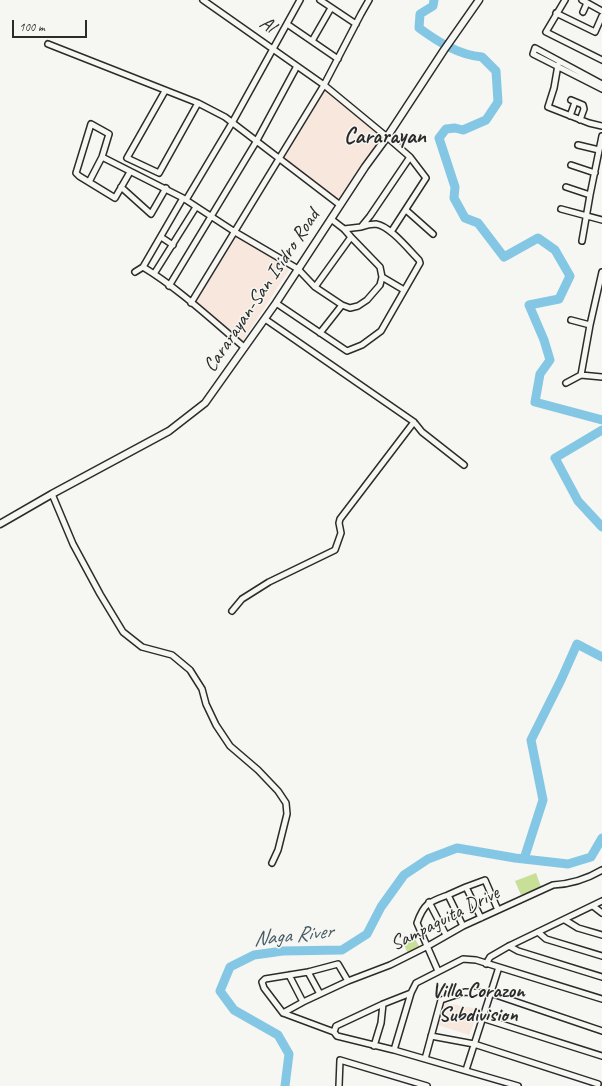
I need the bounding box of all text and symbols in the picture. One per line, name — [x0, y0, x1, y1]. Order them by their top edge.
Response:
street label: Al — [255, 11, 279, 39]
scale bar — [14, 12, 89, 38]
text: 100 m — [19, 19, 45, 35]
district label: Cararayan — [344, 124, 426, 150]
street label: Cararayan-San Isidro Road — [199, 205, 325, 377]
street label: Sampaguita Drive — [387, 881, 503, 957]
water label: Naga River — [252, 919, 334, 953]
district label: Villa Corazon Subdivision — [431, 978, 525, 1028]

